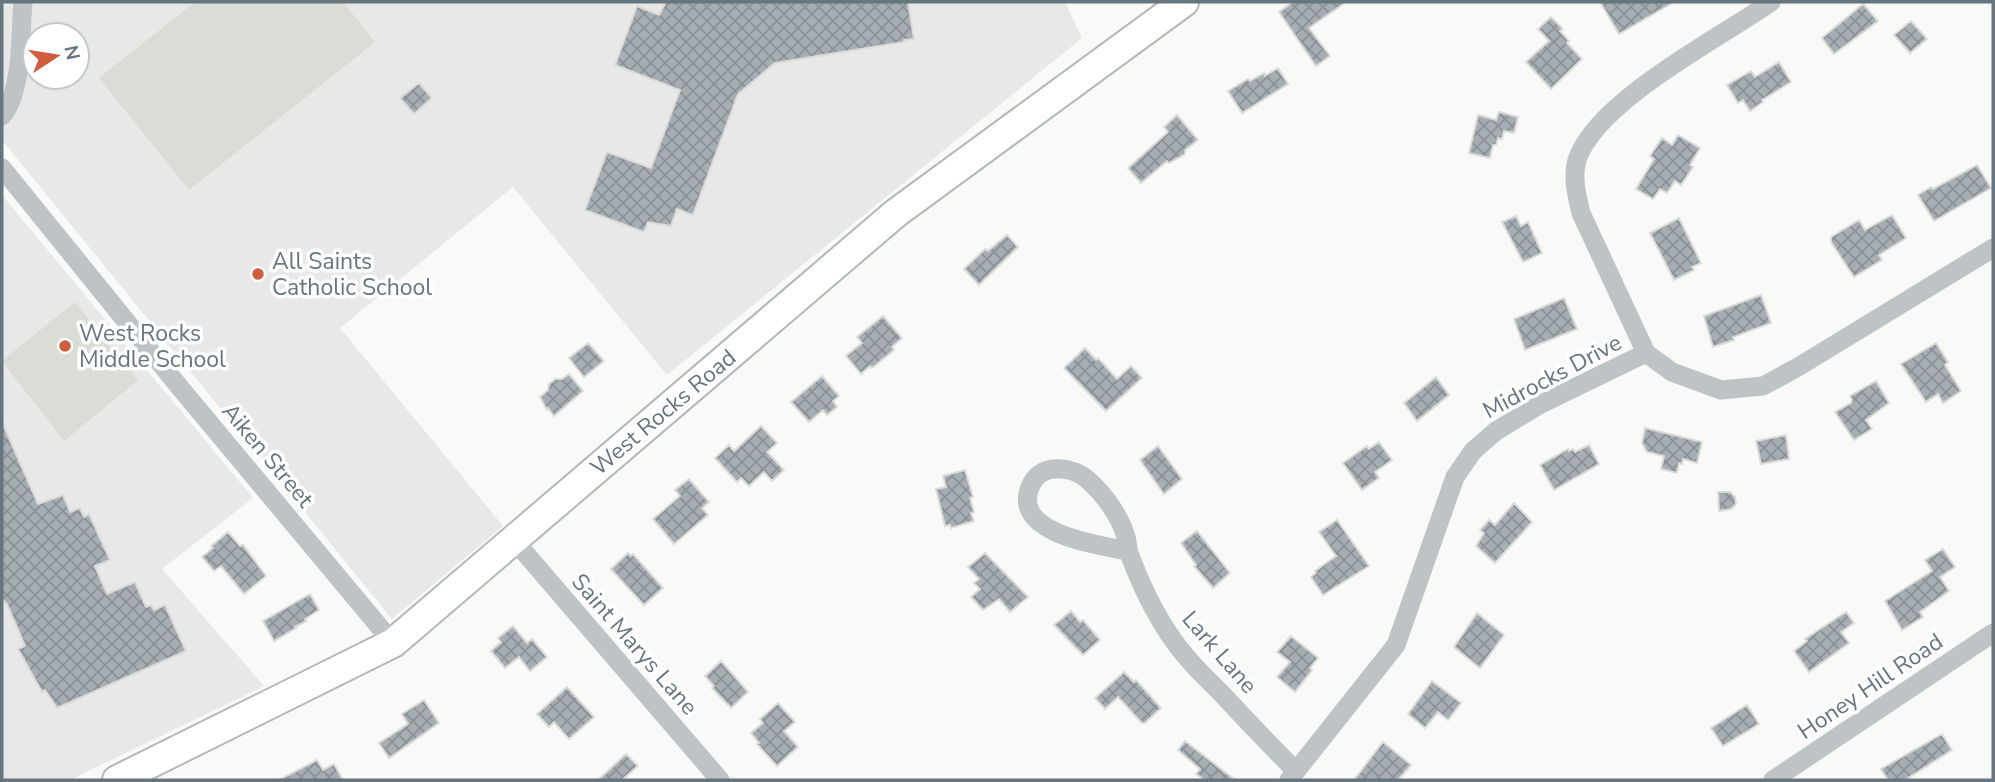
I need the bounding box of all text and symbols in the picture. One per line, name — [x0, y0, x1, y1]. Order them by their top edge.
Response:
north arrow — [21, 21, 91, 91]
text: N — [57, 43, 86, 62]
place label: All Saints Catholic School — [272, 246, 432, 303]
marker: All Saints Catholic School — [250, 266, 266, 282]
place label: West Rocks Middle School — [79, 318, 226, 375]
street label: Midrocks Drive — [1478, 327, 1627, 426]
marker: West Rocks Middle School — [57, 338, 73, 354]
street label: West Rocks Road — [584, 342, 743, 483]
street label: Aiken Street — [215, 397, 321, 515]
street label: Saint Marys Lane — [565, 567, 705, 722]
street label: Lark Lane — [1175, 604, 1264, 700]
street label: Honey Hill Road — [1792, 626, 1949, 747]

